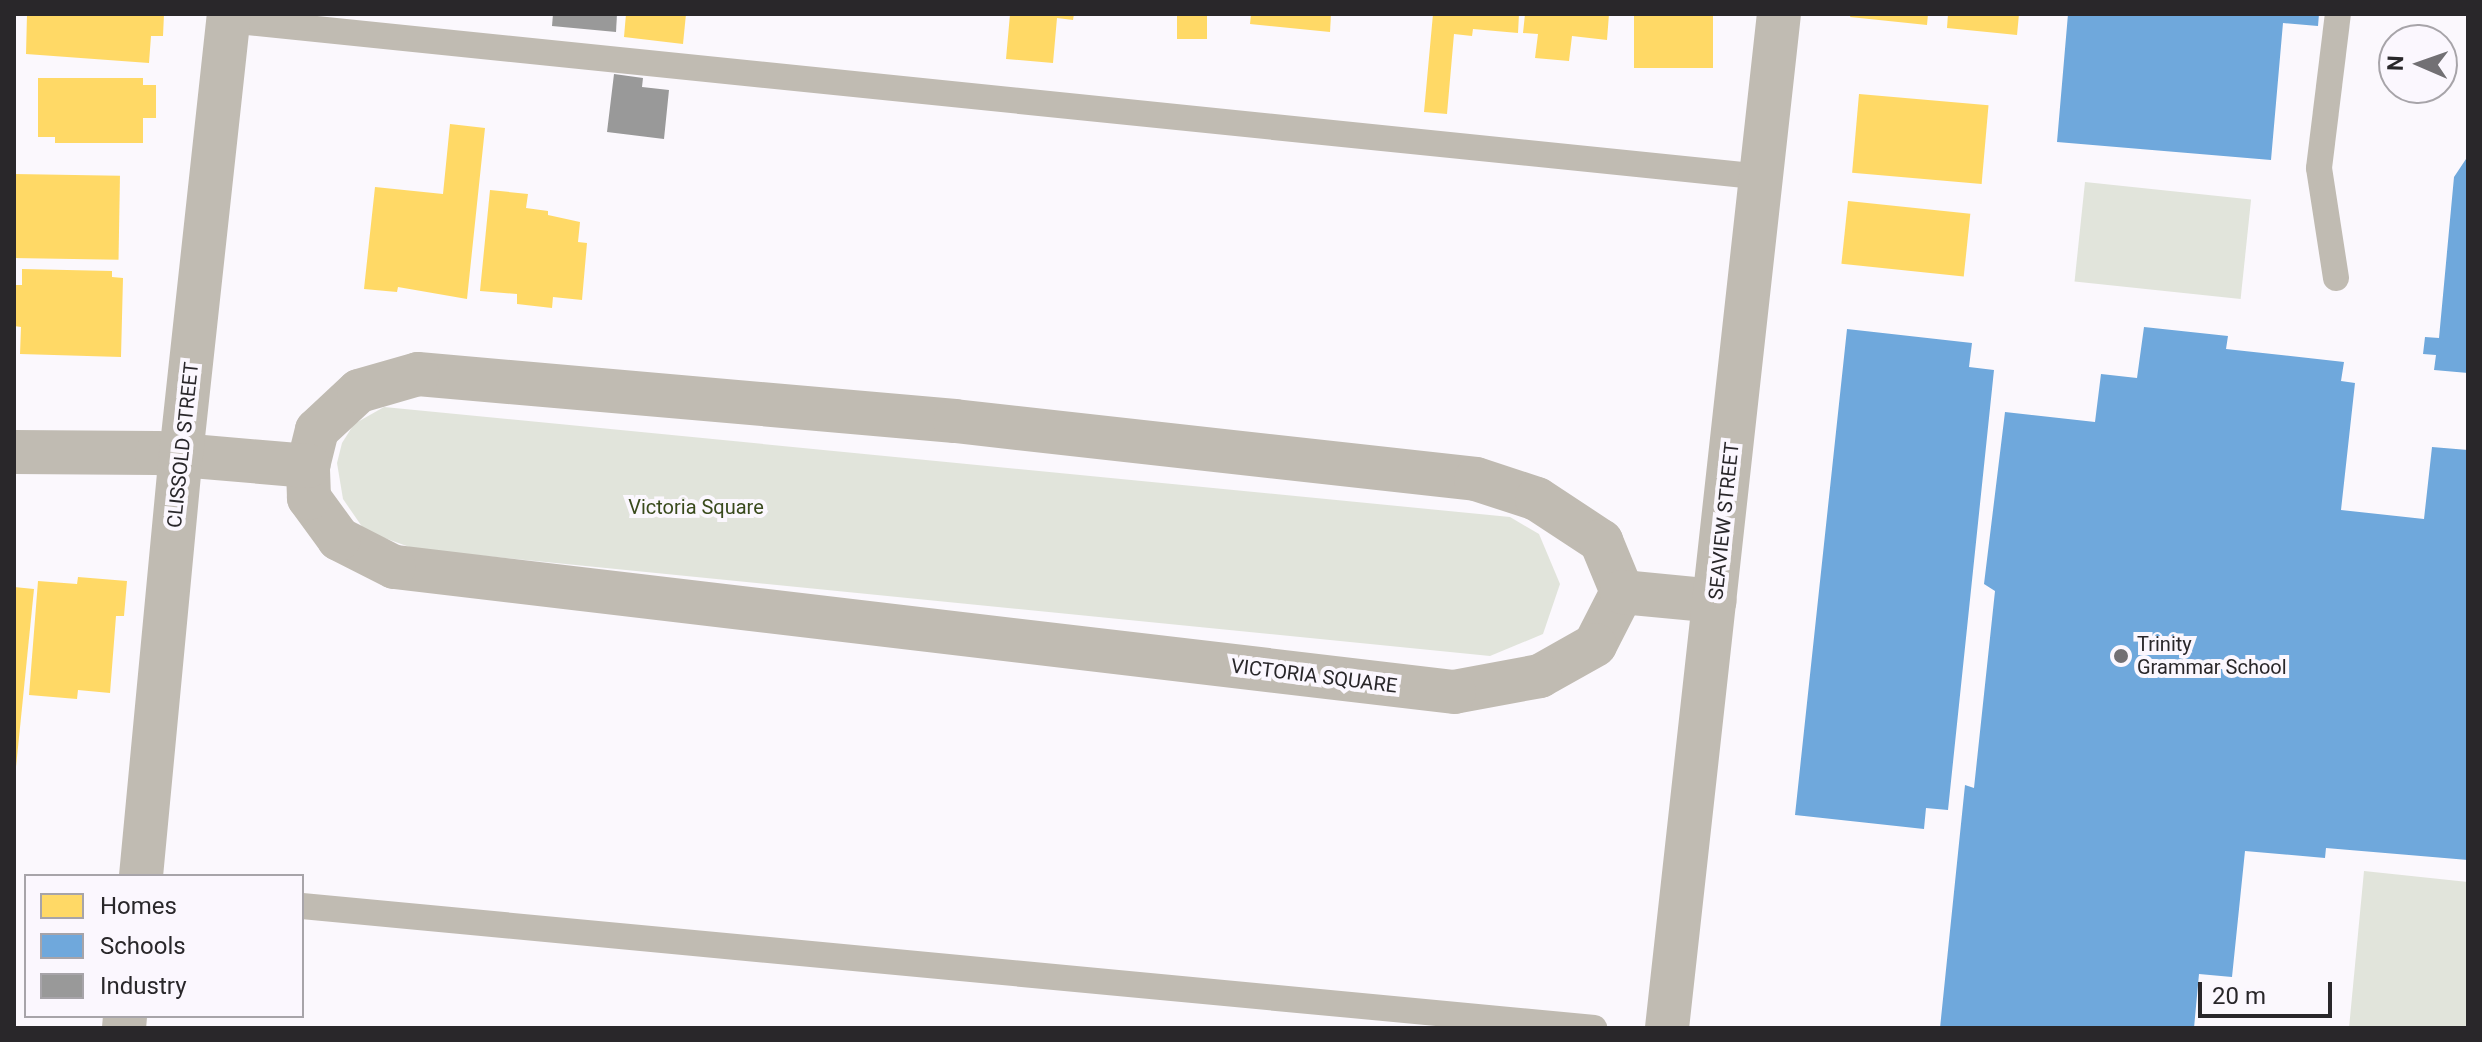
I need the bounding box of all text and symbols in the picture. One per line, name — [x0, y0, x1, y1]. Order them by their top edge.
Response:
north arrow — [2378, 24, 2458, 104]
text: N — [2383, 55, 2408, 71]
street label: CLISSOLD STREET — [162, 361, 204, 529]
street label: SEAVIEW STREET — [1704, 441, 1744, 601]
park label: Victoria Square — [628, 495, 764, 519]
place label: Trinity Grammar School — [2137, 632, 2287, 679]
marker: Trinity Grammar School — [2112, 647, 2130, 665]
street label: VICTORIA SQUARE — [1229, 654, 1399, 698]
legend — [24, 874, 304, 1018]
text: Homes — [100, 892, 177, 920]
text: Schools — [100, 932, 186, 960]
scale bar — [2202, 966, 2336, 1016]
text: Industry — [100, 972, 186, 1000]
text: 20 m — [2212, 982, 2266, 1010]

